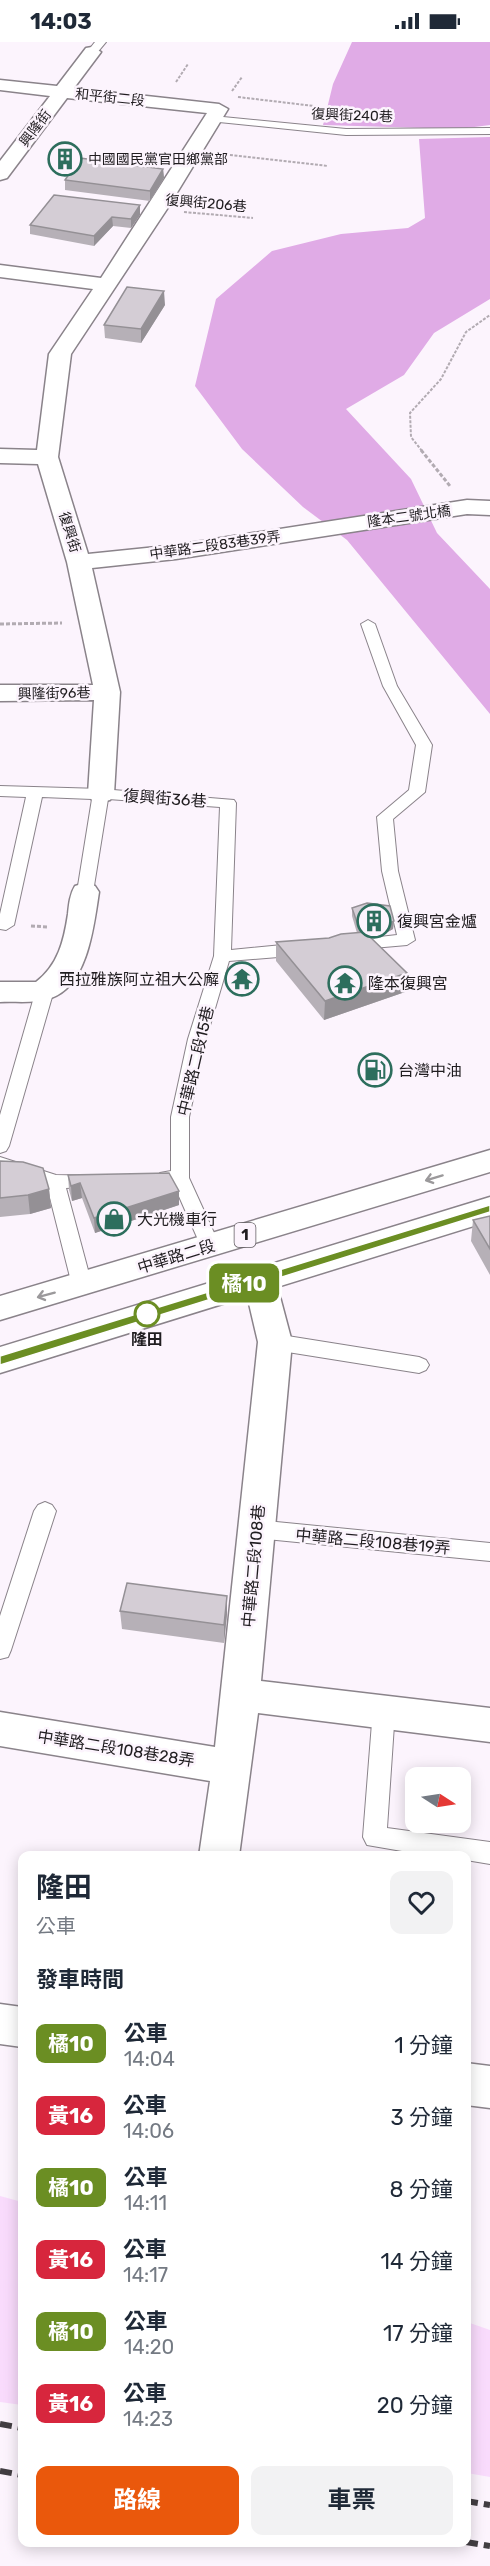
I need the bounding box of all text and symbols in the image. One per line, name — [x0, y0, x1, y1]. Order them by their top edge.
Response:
text: 14:03 — [30, 8, 92, 35]
street label: 和平街二段 — [74, 85, 146, 110]
street label: 興隆街 — [16, 106, 55, 150]
street label: 復興街240巷 — [311, 106, 393, 125]
building icon: 中國國民黨官田鄉黨部 — [47, 141, 83, 177]
place label: 中國國民黨官田鄉黨部 — [88, 151, 228, 168]
street label: 復興街206巷 — [165, 191, 247, 216]
street label: 隆本二號北橋 — [366, 502, 452, 531]
street label: 復興街 — [55, 510, 84, 555]
street label: 中華路二段83巷39弄 — [149, 528, 282, 563]
street label: 興隆街96巷 — [18, 684, 90, 703]
street label: 復興街36巷 — [123, 786, 207, 811]
building icon: 復興宮金爐 — [356, 903, 392, 939]
place label: 復興宮金爐 — [397, 912, 477, 931]
temple icon: 西拉雅族阿立祖大公廨 — [224, 961, 260, 997]
temple icon: 隆本復興宮 — [327, 965, 363, 1001]
place label: 西拉雅族阿立祖大公廨 — [59, 970, 219, 989]
place label: 隆本復興宮 — [368, 974, 448, 993]
street label: 中華路二段15巷 — [174, 1004, 217, 1118]
fuel station icon: 台灣中油 — [357, 1052, 393, 1088]
place label: 台灣中油 — [398, 1061, 462, 1080]
one-way arrow — [425, 1173, 444, 1184]
shop icon: 大光機車行 — [96, 1201, 132, 1237]
place label: 大光機車行 — [137, 1210, 217, 1229]
road number: 1 — [234, 1223, 256, 1247]
street label: 中華路二段 — [135, 1236, 217, 1277]
line badge: 橘10 — [210, 1264, 278, 1302]
text: 橘10 — [221, 1271, 267, 1296]
one-way arrow — [37, 1290, 56, 1301]
marker: 隆田 — [134, 1301, 160, 1327]
place label: 隆田 — [131, 1330, 163, 1349]
street label: 中華路二段108巷 — [239, 1504, 268, 1628]
street label: 中華路二段108巷19弄 — [295, 1525, 451, 1558]
street label: 中華路二段108巷28弄 — [36, 1727, 196, 1770]
north arrow — [405, 1767, 471, 1833]
map controls — [405, 1767, 471, 1833]
text: 隆田 — [36, 1871, 92, 1904]
button: heart — [390, 1871, 453, 1934]
text: 公車 — [36, 1914, 76, 1938]
text: 發車時間 — [36, 1966, 124, 1993]
text: 公車 — [124, 2020, 168, 2047]
text: 橘10 — [48, 2031, 94, 2056]
text: 1 分鐘 — [394, 2032, 453, 2059]
text: 14:04 — [124, 2047, 175, 2071]
text: 公車 — [123, 2092, 167, 2119]
text: 黃16 — [48, 2103, 93, 2128]
text: 3 分鐘 — [390, 2104, 453, 2131]
text: 14:06 — [123, 2119, 174, 2143]
text: 公車 — [124, 2164, 168, 2191]
text: 橘10 — [48, 2175, 94, 2200]
text: 8 分鐘 — [390, 2176, 453, 2203]
text: 14:11 — [124, 2191, 167, 2215]
text: 公車 — [123, 2236, 167, 2263]
text: 黃16 — [48, 2247, 93, 2272]
text: 14 分鐘 — [381, 2248, 453, 2275]
text: 14:17 — [123, 2263, 168, 2287]
text: 公車 — [124, 2308, 168, 2335]
text: 橘10 — [48, 2319, 94, 2344]
text: 17 分鐘 — [383, 2320, 453, 2347]
text: 14:20 — [124, 2335, 174, 2359]
text: 公車 — [123, 2380, 167, 2407]
text: 黃16 — [48, 2391, 93, 2416]
text: 20 分鐘 — [377, 2392, 453, 2419]
text: 14:23 — [123, 2407, 173, 2431]
button: 路線 — [36, 2466, 239, 2535]
button: 車票 — [251, 2466, 453, 2535]

